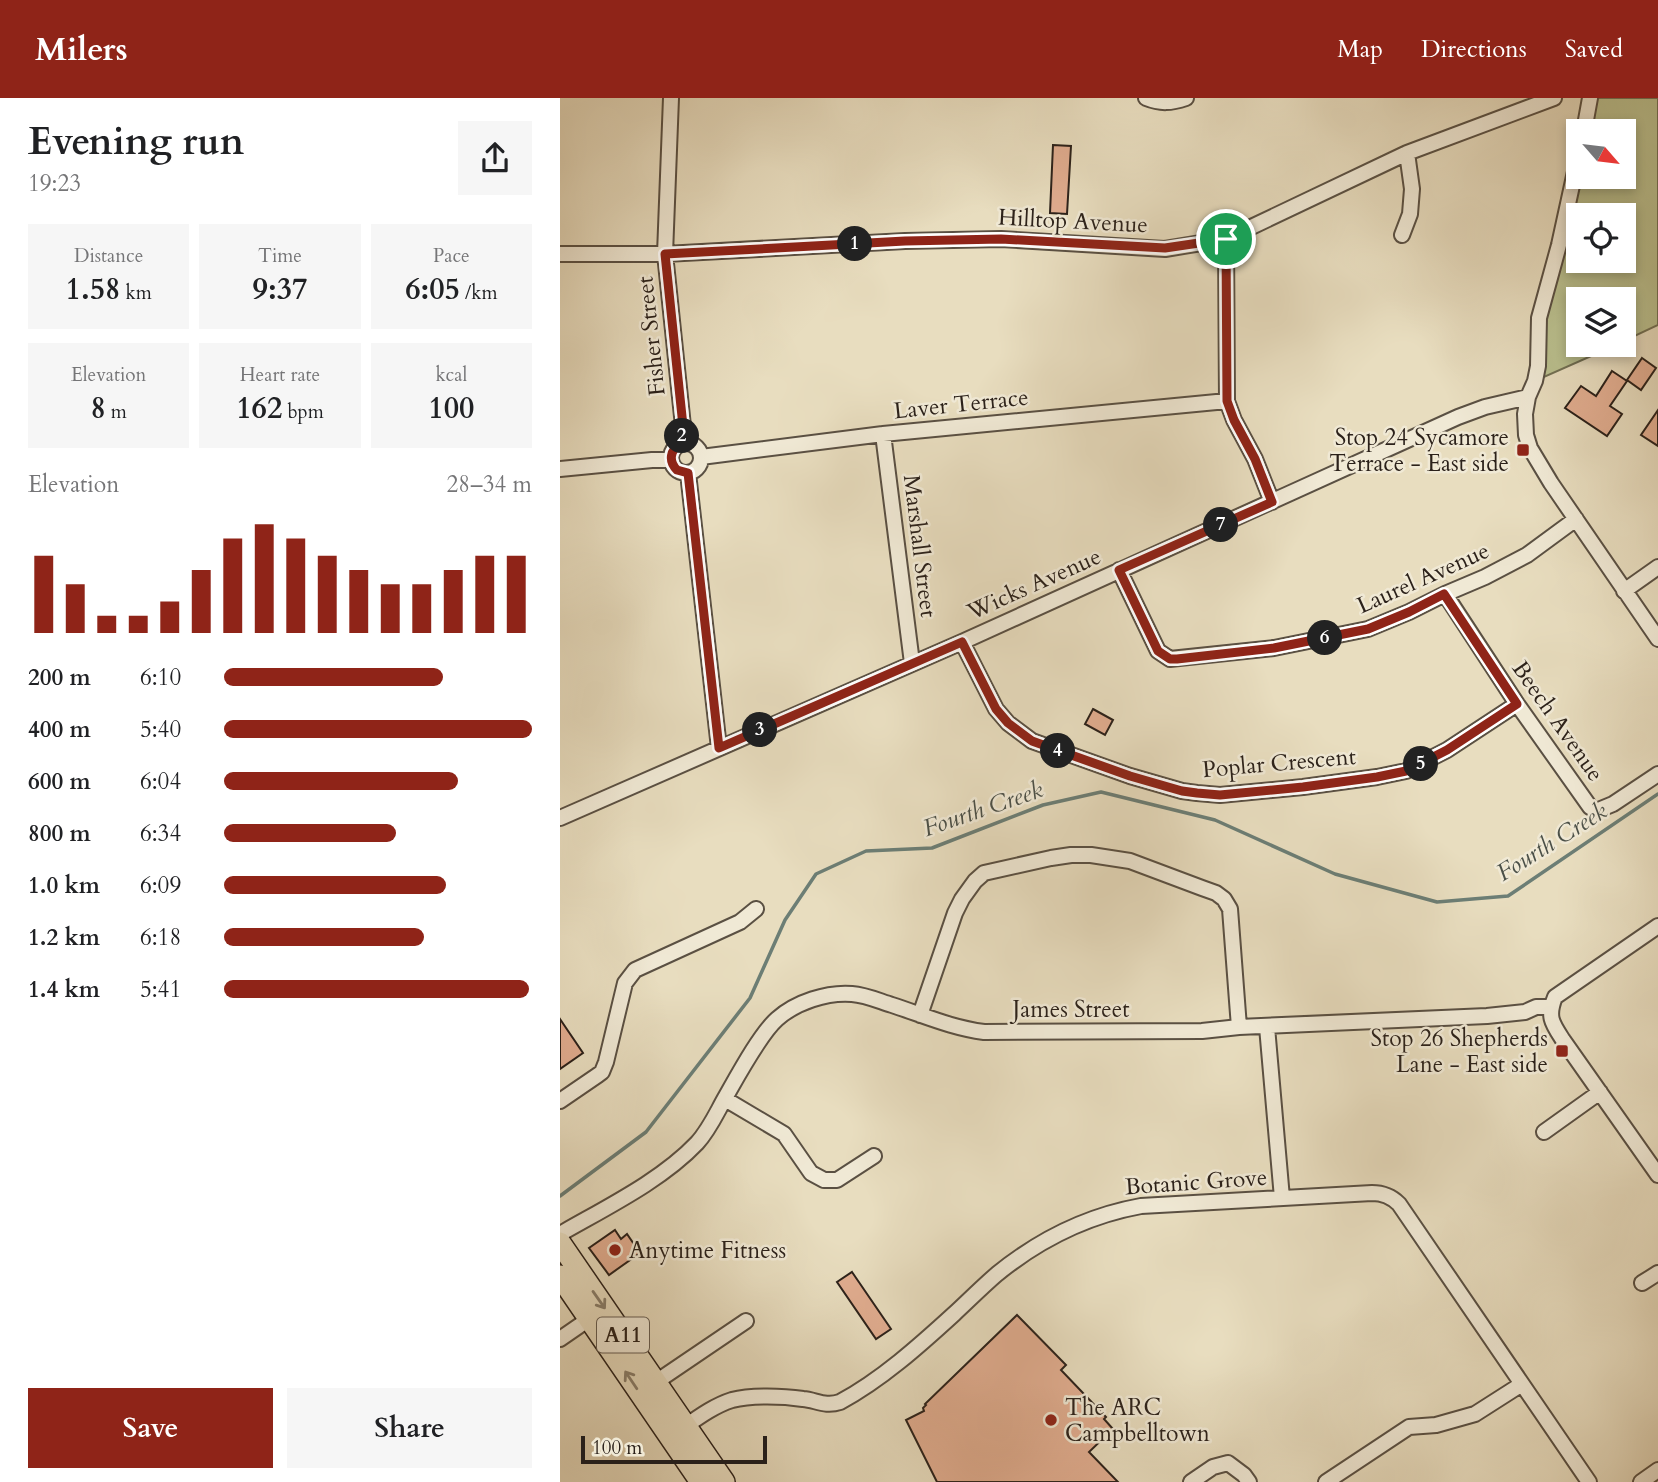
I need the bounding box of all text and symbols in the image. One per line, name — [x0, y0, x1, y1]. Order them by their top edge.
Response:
text: Milers — [35, 27, 128, 72]
text: Map — [1337, 33, 1383, 66]
text: Directions — [1421, 33, 1527, 66]
text: Saved — [1565, 33, 1623, 66]
text: Evening run — [28, 116, 244, 168]
north arrow — [1566, 119, 1636, 189]
map controls — [1566, 119, 1636, 357]
button: share — [458, 121, 532, 195]
text: 19:23 — [28, 168, 81, 199]
street label: Hilltop Avenue — [997, 202, 1149, 240]
button: locate — [1566, 203, 1636, 273]
pin — [1196, 209, 1256, 269]
icon: arrive — [1207, 220, 1245, 258]
pin: 1 — [838, 226, 872, 262]
text: 1 — [850, 230, 859, 256]
text: Distance — [74, 243, 143, 269]
text: Time — [258, 243, 302, 269]
text: Pace — [433, 243, 470, 269]
text: 1.58 — [66, 269, 120, 310]
text: 9:37 — [253, 269, 307, 310]
text: 6:05 — [405, 269, 460, 310]
street label: Fisher Street — [629, 275, 673, 397]
text: km — [120, 280, 152, 306]
text: /km — [460, 280, 497, 306]
button: layers — [1566, 287, 1636, 357]
text: Elevation — [71, 362, 146, 388]
text: Heart rate — [240, 362, 320, 388]
text: kcal — [435, 362, 467, 388]
street label: Laver Terrace — [892, 382, 1030, 426]
text: 8 — [90, 388, 106, 429]
text: 162 — [236, 388, 282, 429]
text: 100 — [428, 388, 474, 429]
text: m — [106, 399, 127, 425]
text: bpm — [282, 399, 324, 425]
pin: 2 — [664, 418, 700, 454]
text: 2 — [677, 422, 686, 448]
place label: Stop 24 Sycamore Terrace - East side — [1329, 422, 1509, 479]
marker: Stop 24 Sycamore Terrace - East side — [1515, 442, 1531, 458]
text: Elevation — [28, 469, 119, 500]
text: 28–34 m — [447, 469, 532, 500]
street label: Marshall Street — [896, 473, 944, 619]
pin: 7 — [1204, 508, 1238, 542]
text: 7 — [1216, 511, 1225, 537]
street label: Laurel Avenue — [1352, 535, 1494, 621]
street label: Wicks Avenue — [961, 541, 1106, 628]
pin: 6 — [1308, 620, 1342, 656]
text: 6 — [1320, 624, 1329, 650]
street label: Beech Avenue — [1505, 655, 1611, 787]
text: 200 m — [28, 662, 91, 693]
text: 6:10 — [140, 662, 181, 693]
pin: 3 — [742, 712, 778, 748]
text: 400 m — [28, 714, 91, 745]
text: 5:40 — [140, 714, 181, 745]
text: 3 — [755, 716, 764, 742]
pin: 4 — [1040, 734, 1076, 768]
text: 4 — [1053, 737, 1062, 763]
street label: Poplar Crescent — [1201, 741, 1357, 785]
pin: 5 — [1404, 746, 1438, 782]
text: 5 — [1416, 750, 1425, 776]
text: 600 m — [28, 766, 91, 797]
text: 6:04 — [140, 766, 181, 797]
water label: Fourth Creek — [919, 773, 1048, 845]
water label: Fourth Creek — [1490, 795, 1614, 889]
text: 800 m — [28, 818, 91, 849]
text: 6:34 — [140, 818, 181, 849]
text: 1.0 km — [28, 870, 100, 901]
text: 6:09 — [140, 870, 181, 901]
text: 1.2 km — [28, 922, 100, 953]
text: 6:18 — [140, 922, 181, 953]
text: 1.4 km — [28, 974, 100, 1005]
text: 5:41 — [140, 974, 181, 1005]
street label: James Street — [1010, 994, 1129, 1025]
place label: Stop 26 Shepherds Lane - East side — [1370, 1023, 1548, 1080]
marker: Stop 26 Shepherds Lane - East side — [1554, 1043, 1570, 1059]
street label: Botanic Grove — [1124, 1162, 1268, 1202]
place label: Anytime Fitness — [629, 1235, 786, 1266]
marker: Anytime Fitness — [607, 1242, 623, 1258]
one-way arrow — [592, 1290, 606, 1309]
road number: A11 — [597, 1318, 649, 1352]
one-way arrow — [624, 1371, 638, 1390]
button: Save — [28, 1388, 273, 1468]
button: Share — [287, 1388, 532, 1468]
place label: The ARC Campbelltown — [1065, 1392, 1210, 1449]
marker: The ARC Campbelltown — [1043, 1412, 1059, 1428]
scale bar — [581, 1433, 766, 1465]
text: 100 m — [592, 1435, 642, 1461]

